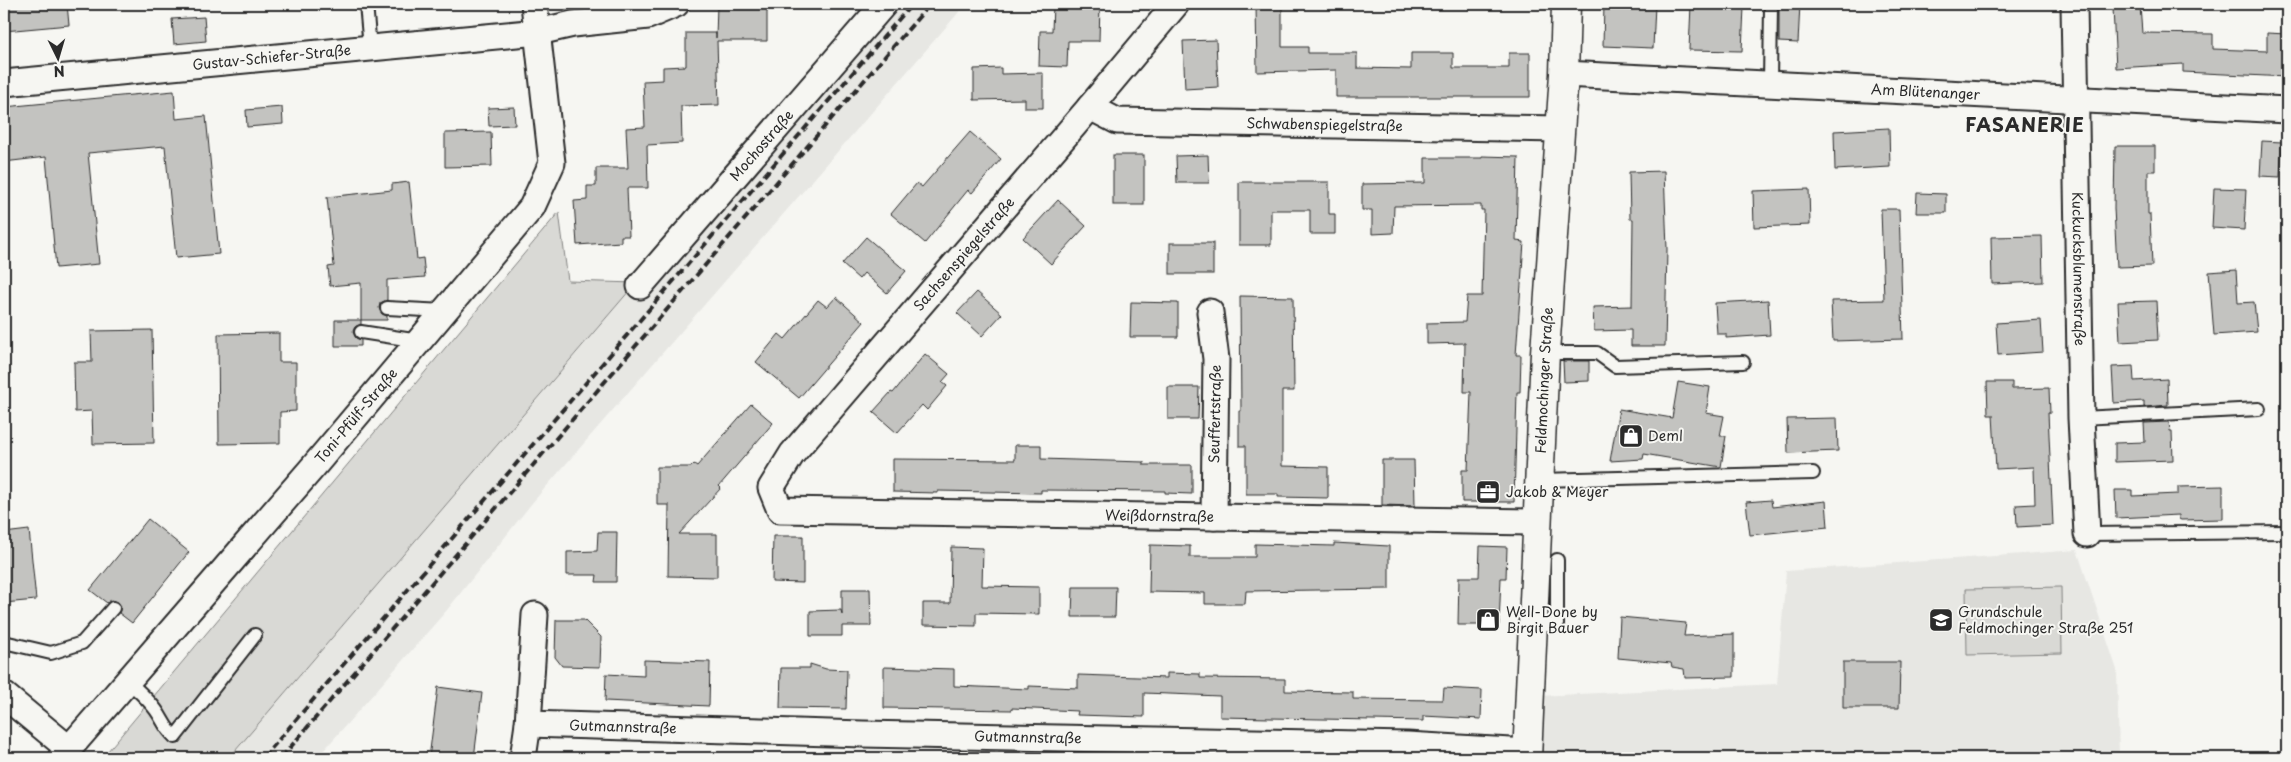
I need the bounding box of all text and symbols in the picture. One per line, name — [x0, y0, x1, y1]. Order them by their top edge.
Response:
north arrow — [32, 32, 82, 82]
street label: Gustav-Schiefer-Straße — [191, 39, 352, 75]
text: N — [53, 61, 66, 82]
street label: Am Blütenanger — [1871, 78, 1981, 105]
street label: Mochostraße — [725, 105, 798, 185]
district label: FASANERIE — [1965, 110, 2085, 138]
street label: Schwabenspiegelstraße — [1246, 112, 1403, 136]
street label: Sachsenspiegelstraße — [908, 192, 1019, 315]
street label: Kuckucksblumenstraße — [2067, 192, 2091, 346]
street label: Feldmochinger Straße — [1530, 307, 1558, 454]
street label: Toni-Pfülf-Straße — [310, 363, 402, 468]
street label: Seuffertstraße — [1203, 365, 1226, 463]
shop icon: Deml — [1618, 423, 1644, 449]
place label: Deml — [1648, 425, 1683, 446]
office icon: Jakob & Meyer — [1475, 479, 1501, 505]
place label: Jakob & Meyer — [1506, 481, 1609, 502]
street label: Weißdornstraße — [1105, 504, 1214, 527]
place label: Well-Done by Birgit Bauer — [1506, 601, 1598, 638]
place label: Grundschule Feldmochinger Straße 251 — [1958, 601, 2133, 638]
shop icon: Well-Done by Birgit Bauer — [1475, 607, 1501, 633]
school or university icon: Grundschule Feldmochinger Straße 251 — [1928, 607, 1954, 633]
street label: Gutmannstraße — [569, 714, 677, 738]
street label: Gutmannstraße — [974, 725, 1082, 748]

